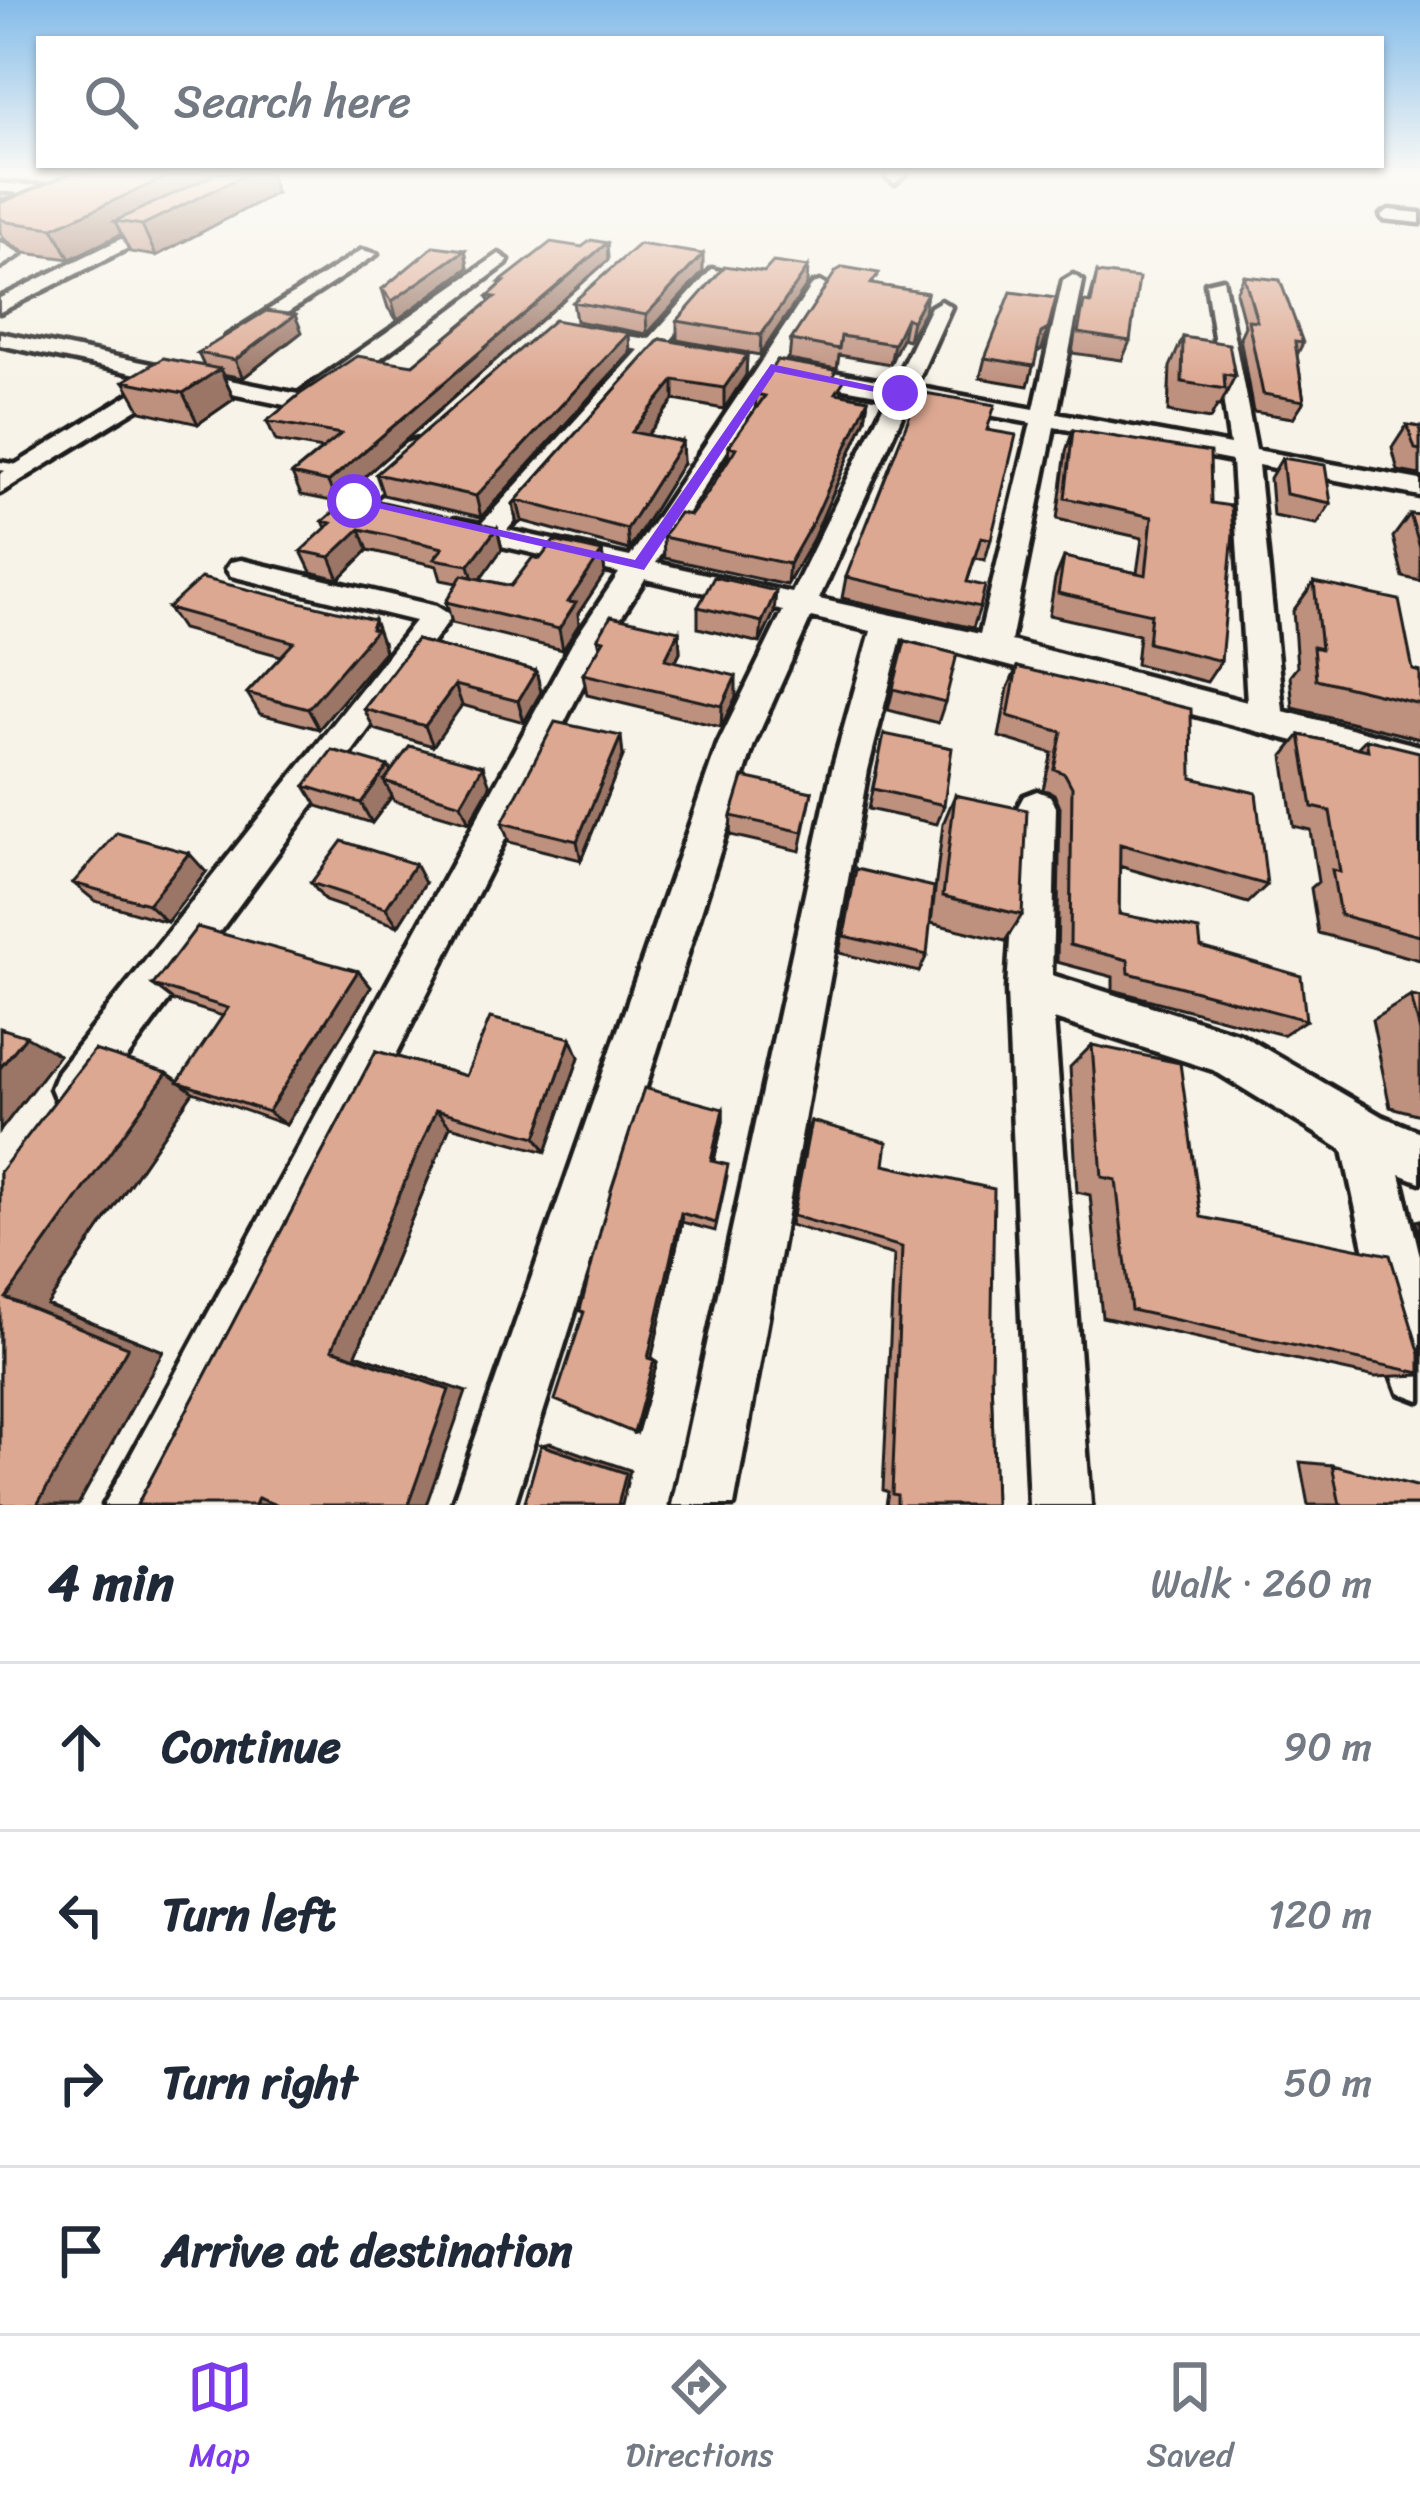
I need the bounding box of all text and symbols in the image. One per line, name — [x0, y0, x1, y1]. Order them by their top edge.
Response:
search box — [36, 36, 1384, 168]
text: Search here — [174, 62, 411, 142]
icon: search — [78, 69, 144, 135]
route end — [873, 366, 927, 420]
route start — [327, 474, 381, 528]
text: 4 min — [48, 1538, 174, 1628]
text: Walk · 260 m — [1150, 1549, 1372, 1618]
text: Continue — [162, 1707, 341, 1787]
text: 90 m — [1283, 1712, 1372, 1781]
icon: ahead — [48, 1714, 114, 1780]
text: Turn left — [162, 1875, 335, 1955]
text: 120 m — [1268, 1880, 1372, 1949]
icon: left — [48, 1882, 114, 1948]
text: Turn right — [162, 2043, 357, 2123]
text: 50 m — [1283, 2048, 1372, 2117]
icon: right — [48, 2050, 114, 2116]
text: Arrive at destination — [162, 2211, 572, 2291]
icon: arrive — [48, 2218, 114, 2284]
tab: Map — [187, 2354, 253, 2484]
tab: Directions — [626, 2354, 773, 2484]
tab: Saved — [1146, 2354, 1233, 2484]

